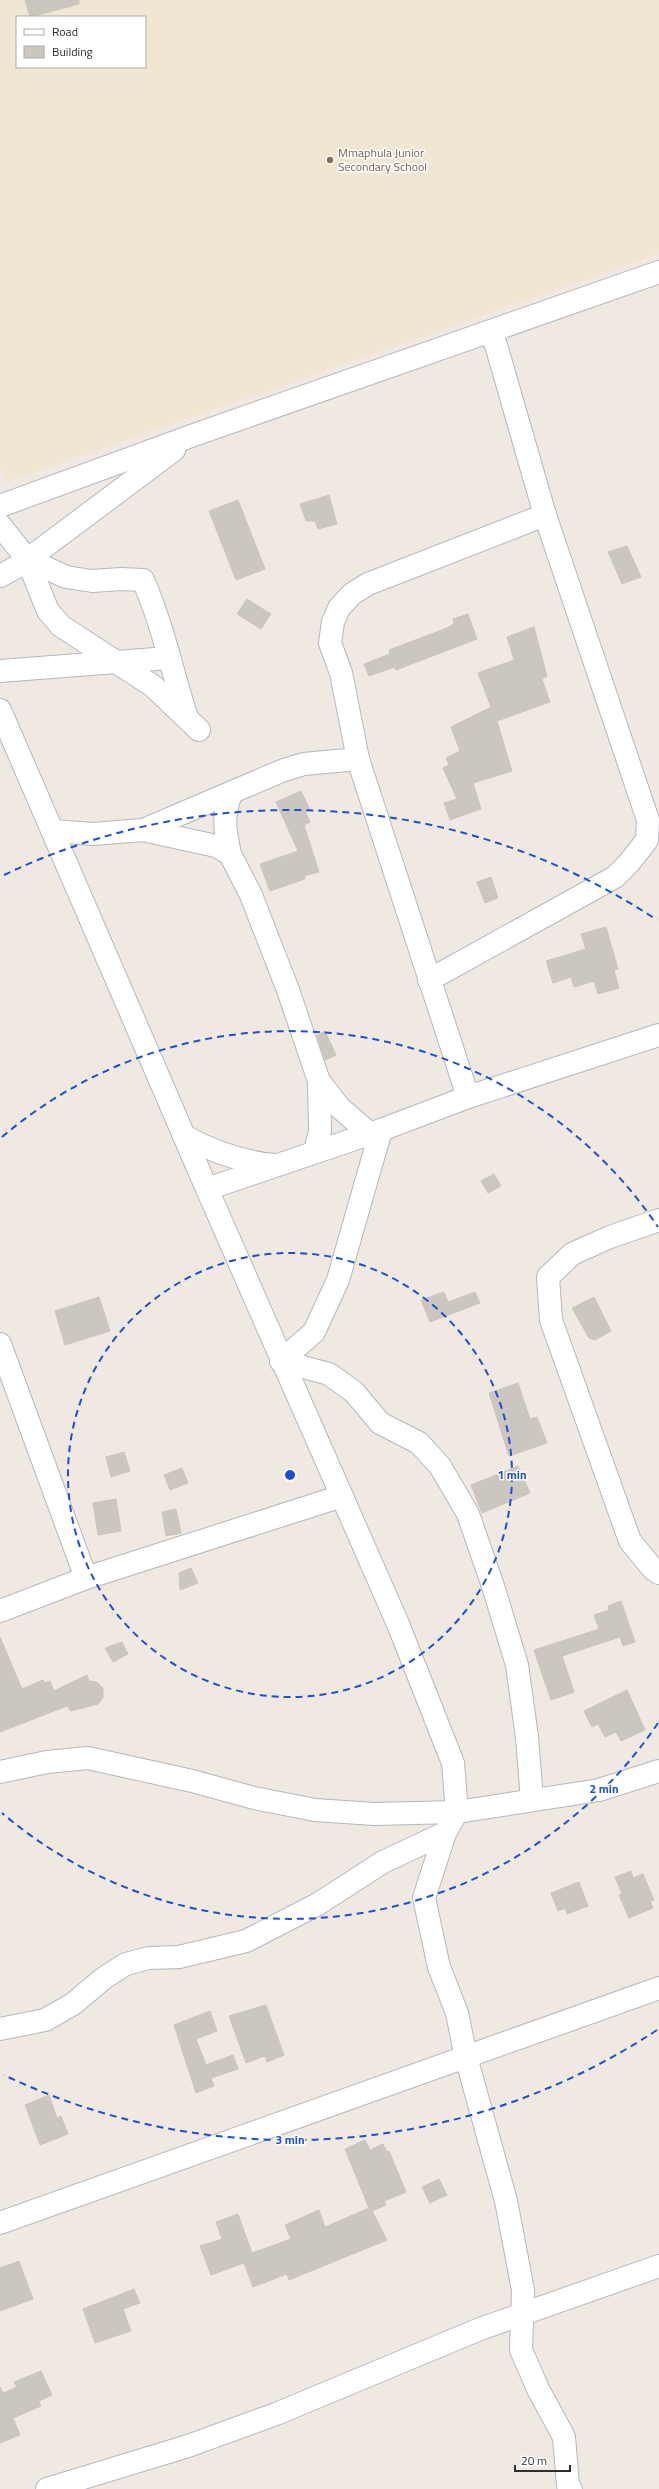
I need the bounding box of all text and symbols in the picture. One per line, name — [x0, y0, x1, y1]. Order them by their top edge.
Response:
legend — [16, 16, 146, 68]
text: Road — [52, 22, 78, 41]
text: Building — [52, 42, 93, 61]
place label: Mmaphula Junior Secondary School — [338, 143, 427, 176]
marker: Mmaphula Junior Secondary School — [325, 155, 335, 165]
text: 1 min — [497, 1465, 527, 1484]
centre of rings — [283, 1468, 297, 1482]
text: 2 min — [589, 1779, 619, 1798]
text: 3 min — [275, 2130, 305, 2149]
scale bar — [515, 2447, 570, 2473]
text: 20 m — [521, 2451, 547, 2470]

